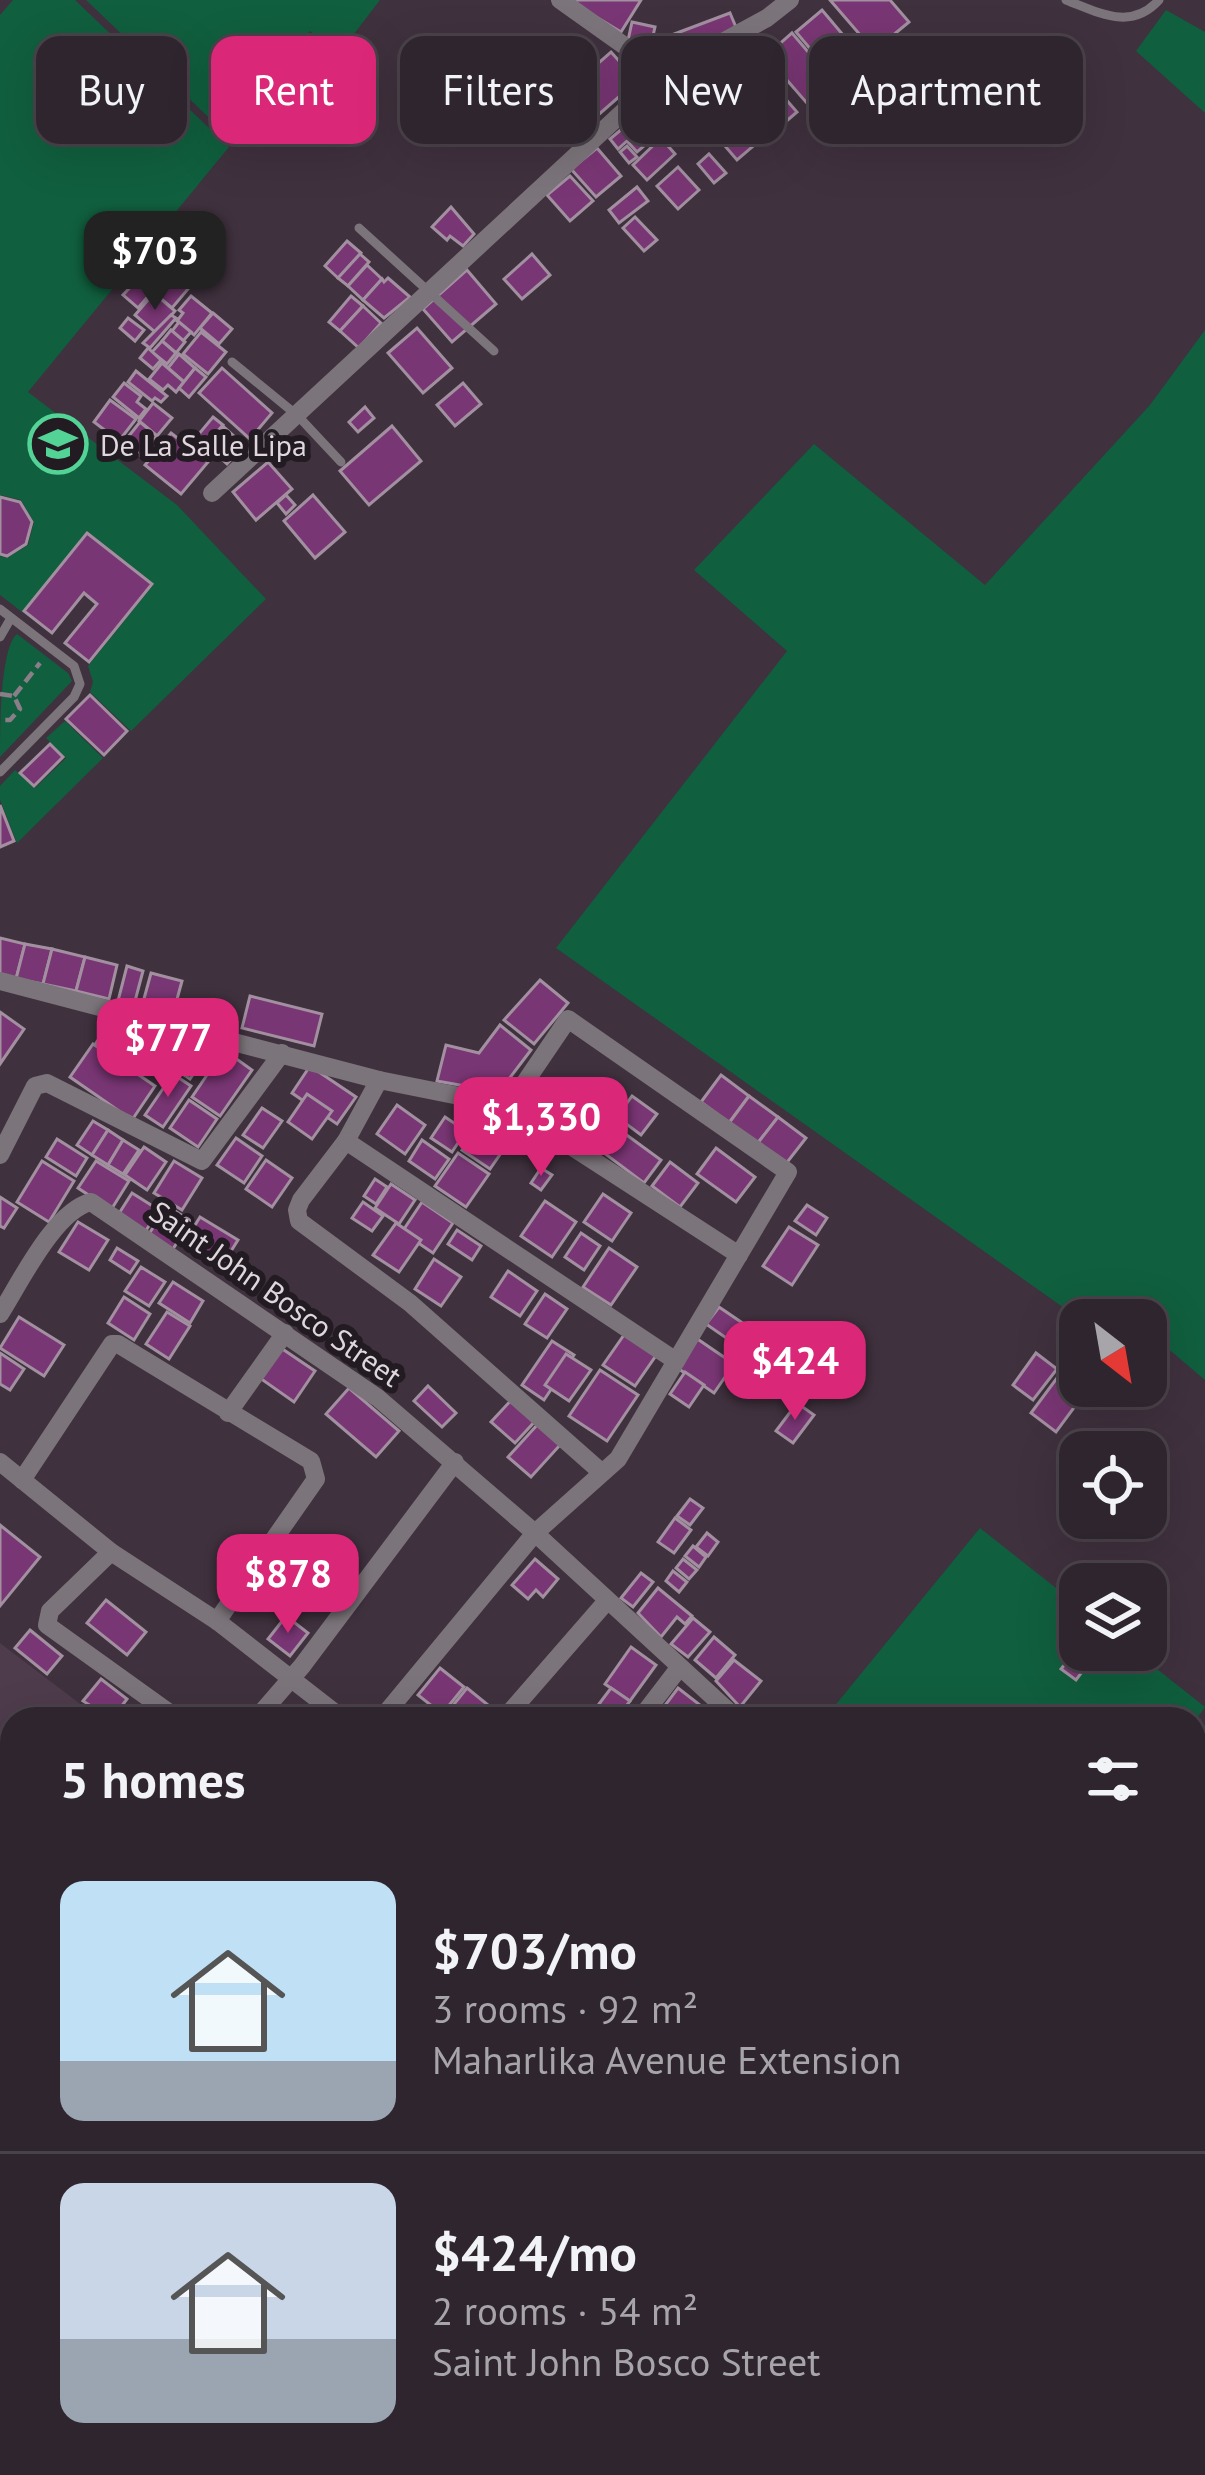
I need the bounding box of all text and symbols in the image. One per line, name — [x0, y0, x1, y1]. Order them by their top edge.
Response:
chip: Buy — [36, 36, 187, 144]
chip: Rent — [211, 36, 376, 144]
chip: Filters — [400, 36, 597, 144]
chip: New — [621, 36, 785, 144]
chip: Apartment — [809, 36, 1083, 144]
pin: $703 — [84, 211, 226, 313]
text: $703 — [111, 224, 199, 275]
school or university icon: De La Salle Lipa — [27, 413, 89, 475]
place label: De La Salle Lipa — [100, 425, 307, 464]
pin: $777 — [97, 998, 239, 1100]
text: $777 — [124, 1011, 212, 1062]
pin: $1,330 — [443, 1077, 639, 1179]
text: $1,330 — [481, 1090, 601, 1141]
street label: Saint John Bosco Street — [142, 1191, 410, 1395]
north arrow — [1059, 1299, 1167, 1407]
map controls — [1059, 1299, 1167, 1671]
pin: $424 — [724, 1321, 866, 1423]
text: $424 — [751, 1334, 839, 1385]
button: locate — [1059, 1431, 1167, 1539]
pin: $878 — [217, 1534, 359, 1636]
text: $878 — [244, 1547, 332, 1598]
button: layers — [1059, 1563, 1167, 1671]
text: 5 homes — [60, 1746, 246, 1812]
icon: filters — [1080, 1746, 1146, 1812]
text: $703/mo — [432, 1917, 637, 1983]
icon: home — [156, 1929, 300, 2073]
text: 3 rooms · 92 m² — [432, 1983, 698, 2034]
text: Maharlika Avenue Extension — [432, 2034, 901, 2085]
text: $424/mo — [432, 2219, 637, 2285]
icon: home — [156, 2231, 300, 2375]
text: 2 rooms · 54 m² — [432, 2285, 698, 2336]
text: Saint John Bosco Street — [432, 2336, 821, 2387]

